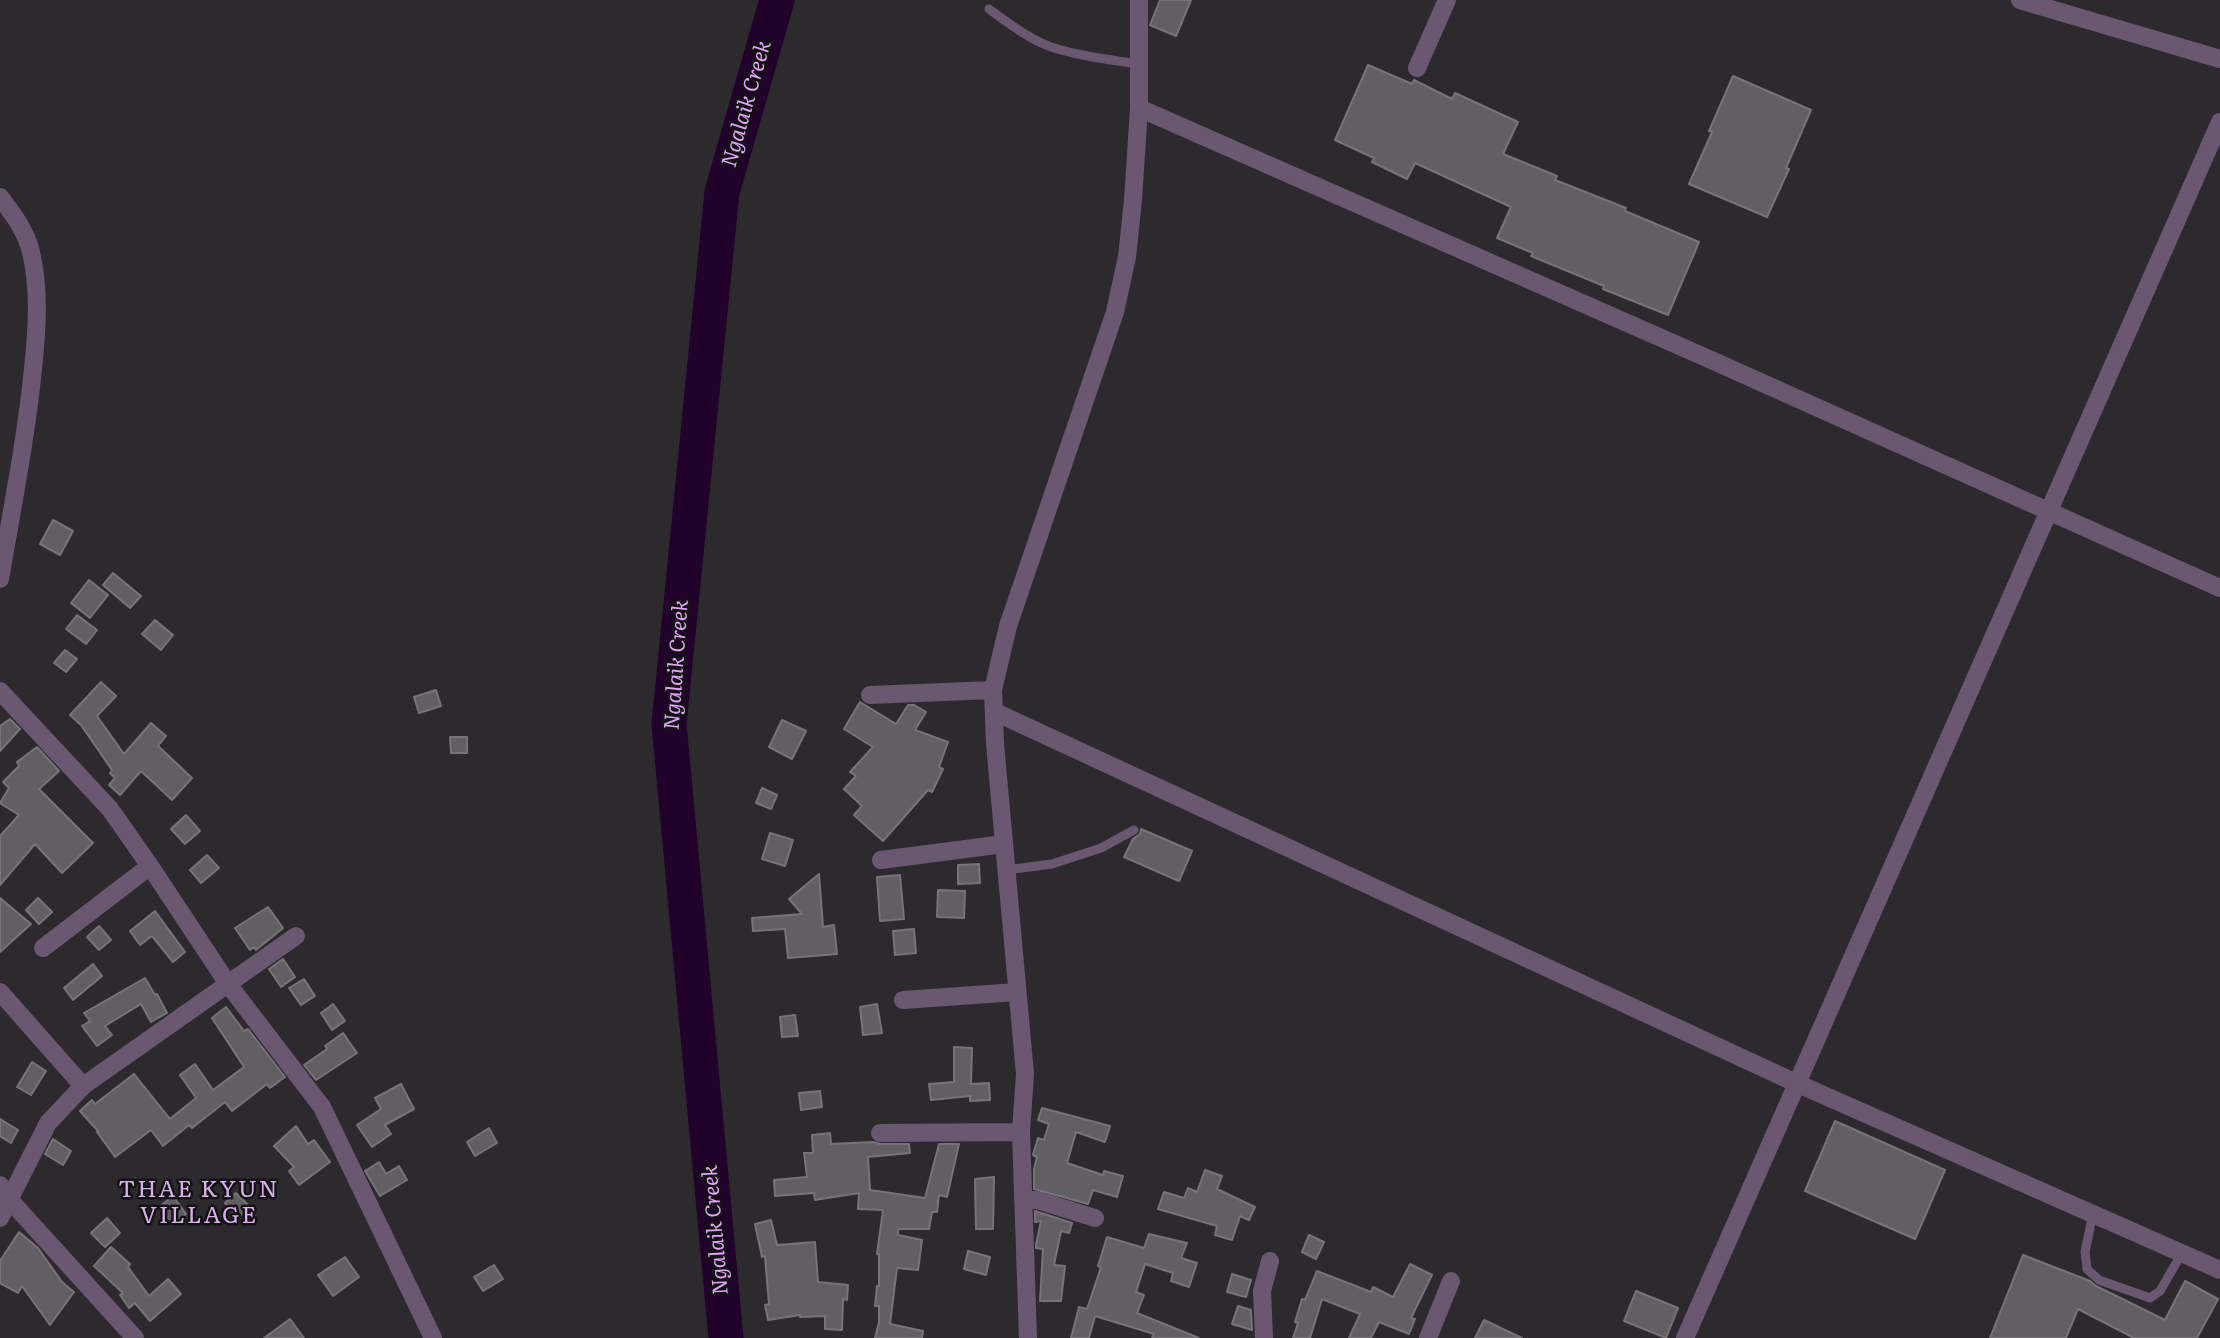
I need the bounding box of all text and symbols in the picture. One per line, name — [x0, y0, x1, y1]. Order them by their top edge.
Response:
water label: Ngalaik Creek — [717, 38, 777, 170]
water label: Ngalaik Creek — [660, 599, 694, 731]
water label: Ngalaik Creek — [698, 1164, 734, 1296]
district label: THAE KYUN VILLAGE — [119, 1176, 279, 1230]

